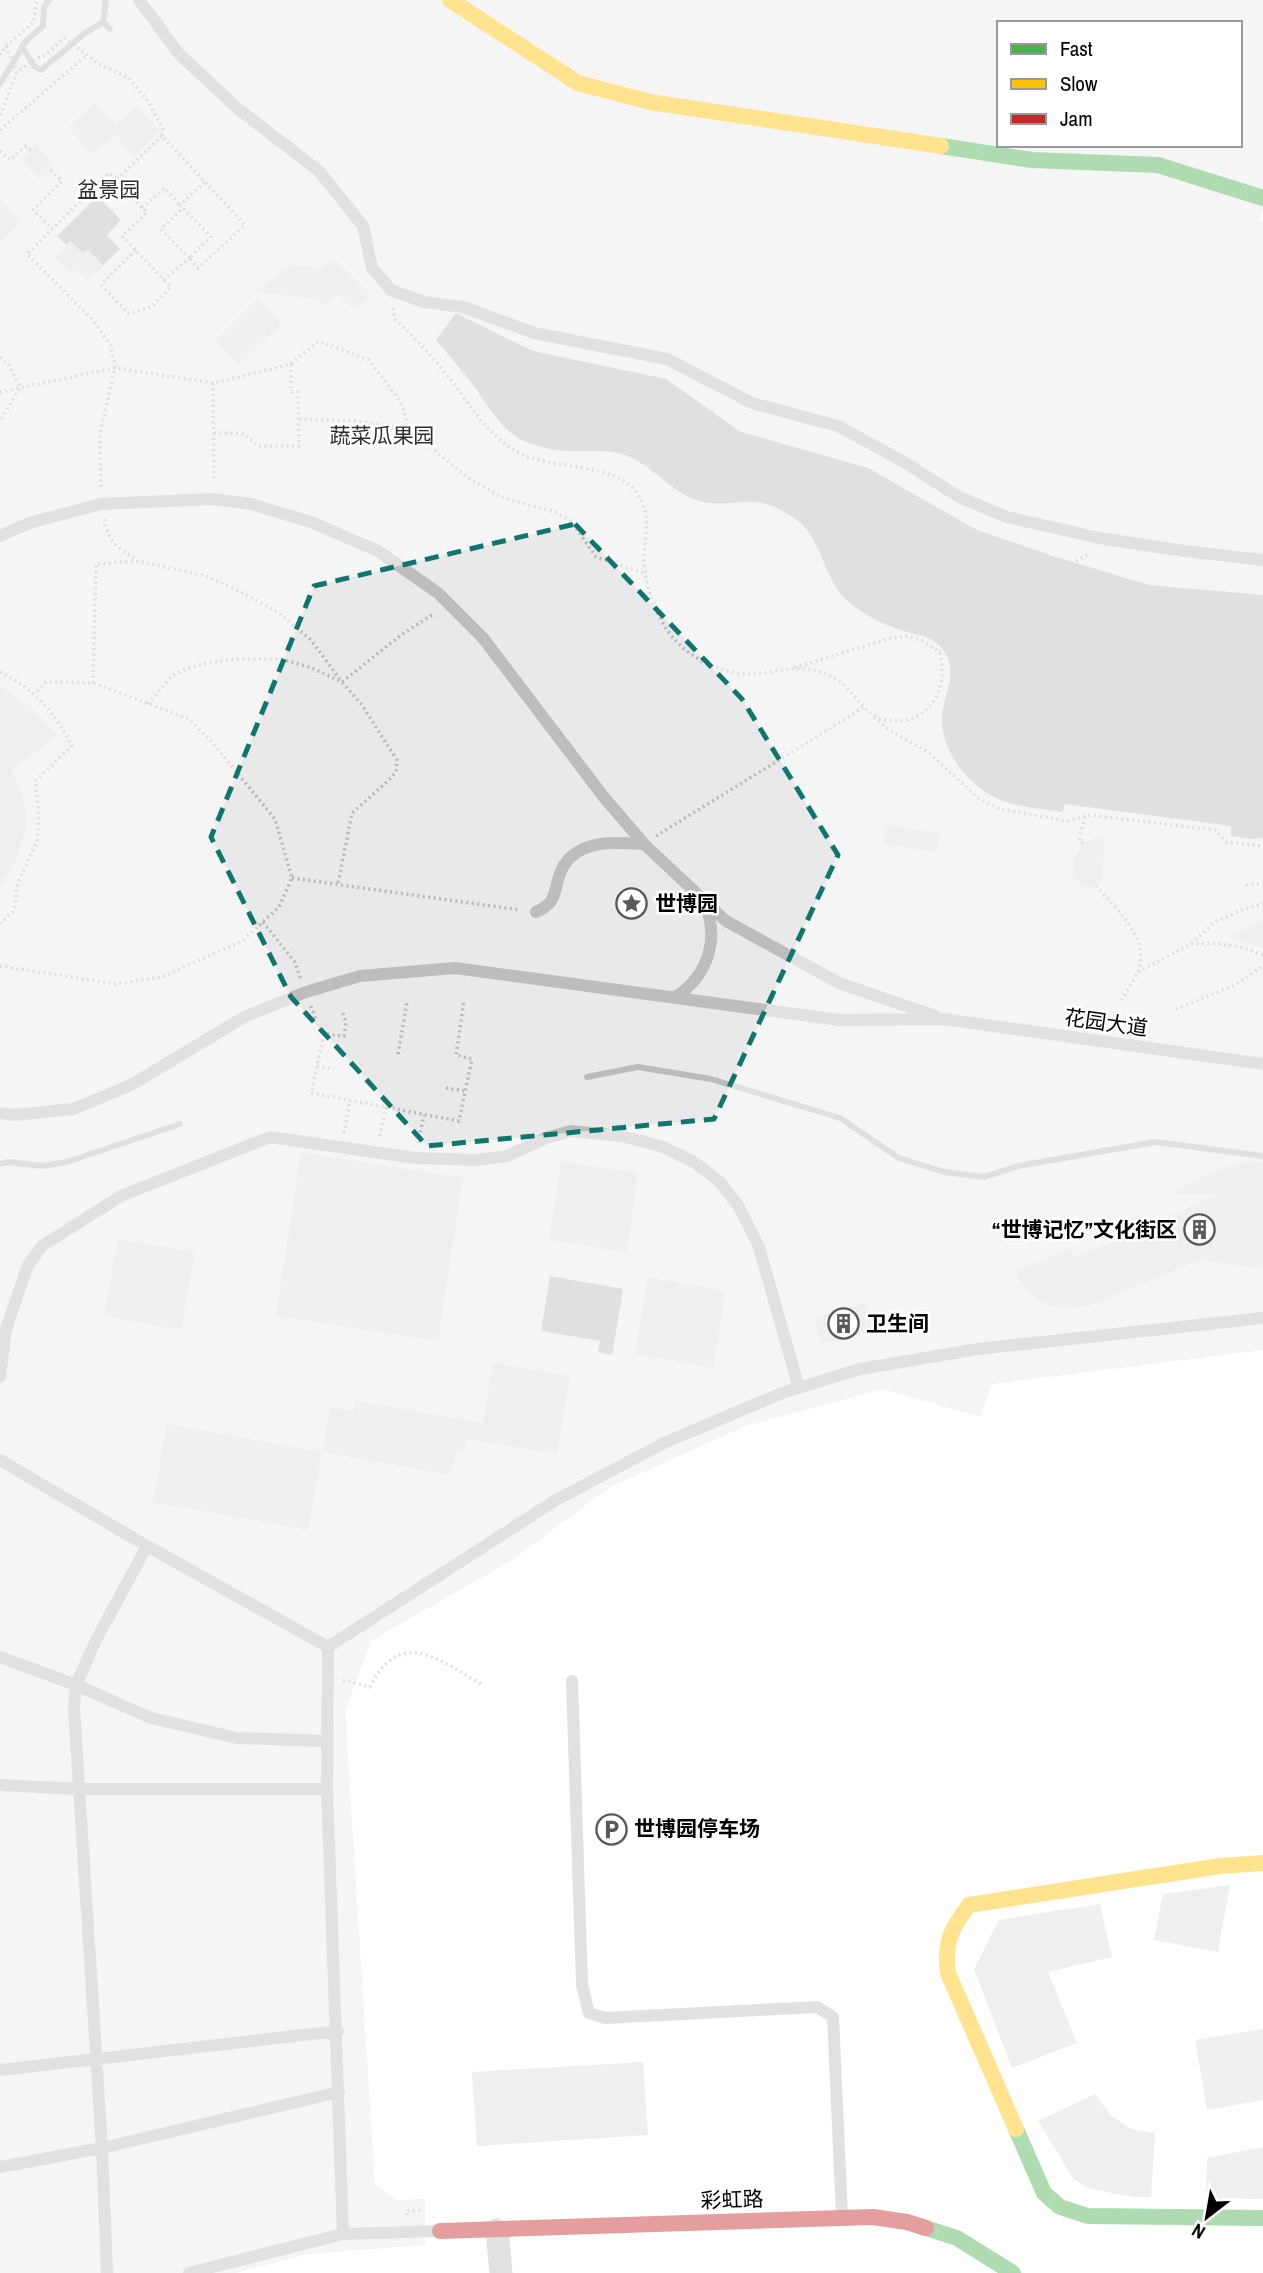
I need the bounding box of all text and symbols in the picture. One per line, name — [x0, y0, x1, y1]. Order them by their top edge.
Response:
legend — [997, 21, 1242, 147]
text: Fast — [1060, 34, 1093, 63]
text: Slow — [1060, 69, 1098, 98]
text: Jam — [1060, 104, 1093, 133]
park label: 盆景园 — [78, 175, 141, 204]
park label: 蔬菜瓜果园 — [330, 421, 435, 450]
place icon: 世博园 — [615, 887, 649, 921]
place label: 世博园 — [655, 889, 718, 918]
street label: 花园大道 — [1062, 1002, 1150, 1043]
building icon: “世博记忆”文化街区 — [1183, 1213, 1217, 1247]
place label: “世博记忆”文化街区 — [992, 1215, 1177, 1244]
building icon: 卫生间 — [826, 1307, 860, 1341]
place label: 卫生间 — [866, 1309, 929, 1338]
parking icon: 世博园停车场 — [594, 1812, 628, 1846]
place label: 世博园停车场 — [634, 1814, 760, 1843]
north arrow — [1172, 2182, 1242, 2252]
street label: 彩虹路 — [700, 2184, 764, 2215]
text: N — [1187, 2218, 1210, 2246]

